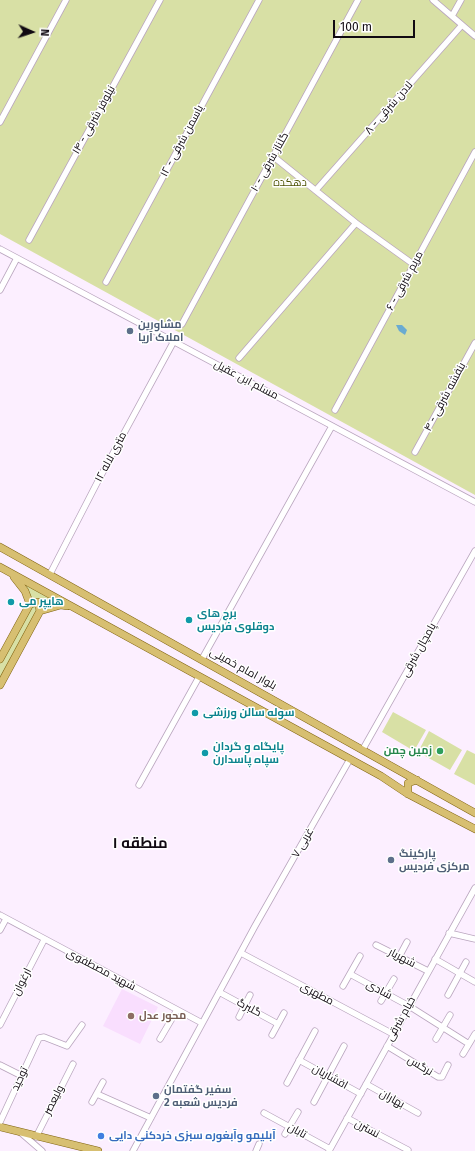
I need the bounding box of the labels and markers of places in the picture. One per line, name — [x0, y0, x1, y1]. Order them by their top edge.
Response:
place label: مشاورین املاک آریا — [138, 318, 184, 344]
marker: مشاورین املاک آریا — [125, 326, 135, 336]
place label: هایپر می — [19, 595, 64, 609]
marker: هایپر می — [6, 597, 16, 607]
place label: برج های دوقلوی فردیس — [197, 607, 274, 633]
marker: برج های دوقلوی فردیس — [184, 615, 194, 625]
place label: سوله سالن ورزشی — [203, 706, 294, 720]
marker: سوله سالن ورزشی — [190, 708, 200, 718]
place label: پایگاه و گردان سپاه پاسدارن — [213, 740, 284, 766]
place label: زمین چمن — [384, 744, 432, 758]
marker: زمین چمن — [435, 746, 445, 756]
marker: پایگاه و گردان سپاه پاسدارن — [200, 748, 210, 758]
place label: پارکینگ مرکزی فردیس — [399, 847, 469, 873]
marker: پارکینگ مرکزی فردیس — [386, 855, 396, 865]
place label: محور عدل — [139, 1009, 186, 1023]
marker: محور عدل — [126, 1011, 136, 1021]
place label: سفیر گفتمان فردیس شعبه 2 — [164, 1083, 238, 1109]
marker: سفیر گفتمان فردیس شعبه 2 — [151, 1091, 161, 1101]
place label: آبلیمو وآبغوره سبزی خردکنی دایی — [109, 1129, 276, 1143]
marker: آبلیمو وآبغوره سبزی خردکنی دایی — [96, 1131, 106, 1141]

